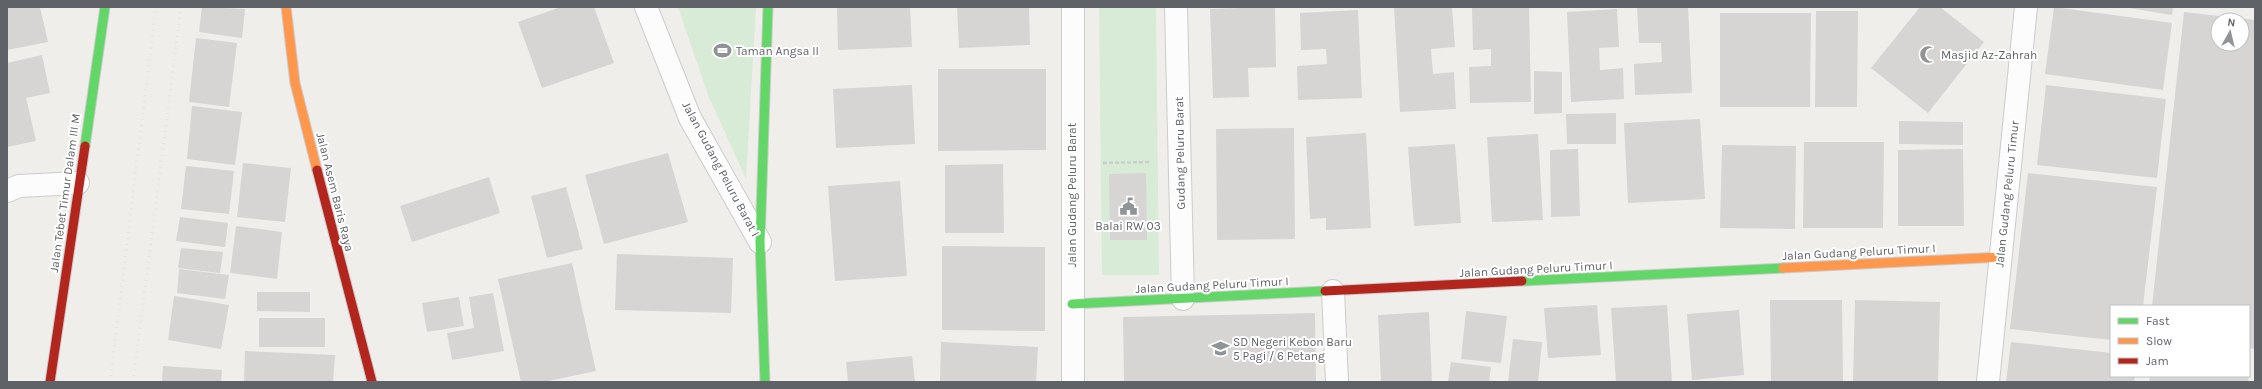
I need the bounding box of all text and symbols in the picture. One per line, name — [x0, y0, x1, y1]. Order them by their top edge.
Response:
north arrow — [2210, 12, 2250, 52]
text: N — [2227, 16, 2236, 30]
sports icon: Taman Angsa II — [713, 41, 733, 61]
place label: Taman Angsa II — [736, 44, 819, 58]
mosque icon: Masjid Az-Zahrah — [1918, 45, 1938, 65]
place label: Masjid Az-Zahrah — [1941, 48, 2037, 62]
street label: Gudang Peluru Barat — [1172, 96, 1188, 210]
street label: Jalan Gudang Peluru Barat I — [679, 99, 763, 239]
street label: Jalan Tebet Timur Dalam III M — [47, 113, 83, 273]
street label: Jalan Gudang Peluru Timur — [1992, 119, 2022, 268]
street label: Jalan Gudang Peluru Barat — [1065, 122, 1079, 267]
street label: Jalan Asem Baris Raya — [313, 131, 357, 253]
public building icon: Balai RW 03 — [1118, 197, 1138, 217]
place label: Balai RW 03 — [1095, 219, 1161, 233]
street label: Jalan Gudang Peluru Timur I — [1782, 241, 1936, 263]
street label: Jalan Gudang Peluru Timur I — [1459, 258, 1613, 280]
street label: Jalan Gudang Peluru Timur I — [1135, 274, 1289, 296]
legend — [2110, 305, 2250, 377]
text: Fast — [2146, 314, 2170, 328]
text: Slow — [2146, 334, 2172, 348]
place label: SD Negeri Kebon Baru 5 Pagi / 6 Petang — [1233, 335, 1352, 363]
school or university icon: SD Negeri Kebon Baru 5 Pagi / 6 Petang — [1210, 339, 1230, 359]
text: Jam — [2146, 354, 2169, 368]

